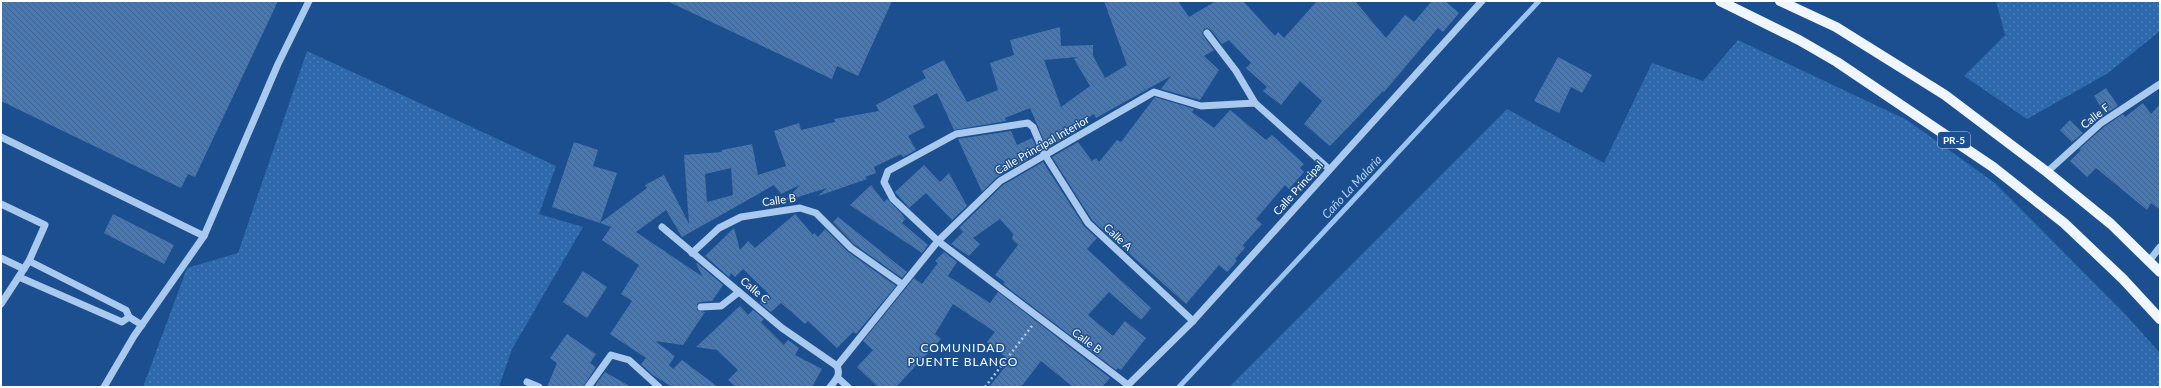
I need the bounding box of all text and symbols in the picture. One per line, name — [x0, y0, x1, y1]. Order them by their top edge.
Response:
street label: Calle F — [2078, 100, 2112, 131]
street label: Calle Principal Interior — [992, 112, 1091, 177]
road number: PR-5 — [1938, 132, 1970, 148]
water label: Caño La Malaria — [1318, 152, 1385, 222]
street label: Calle Principal — [1270, 158, 1325, 217]
street label: Calle B — [761, 191, 797, 208]
street label: Calle A — [1102, 220, 1136, 253]
street label: Calle C — [738, 274, 773, 306]
street label: Calle B — [1070, 325, 1105, 356]
district label: COMUNIDAD PUENTE BLANCO — [908, 340, 1018, 369]

